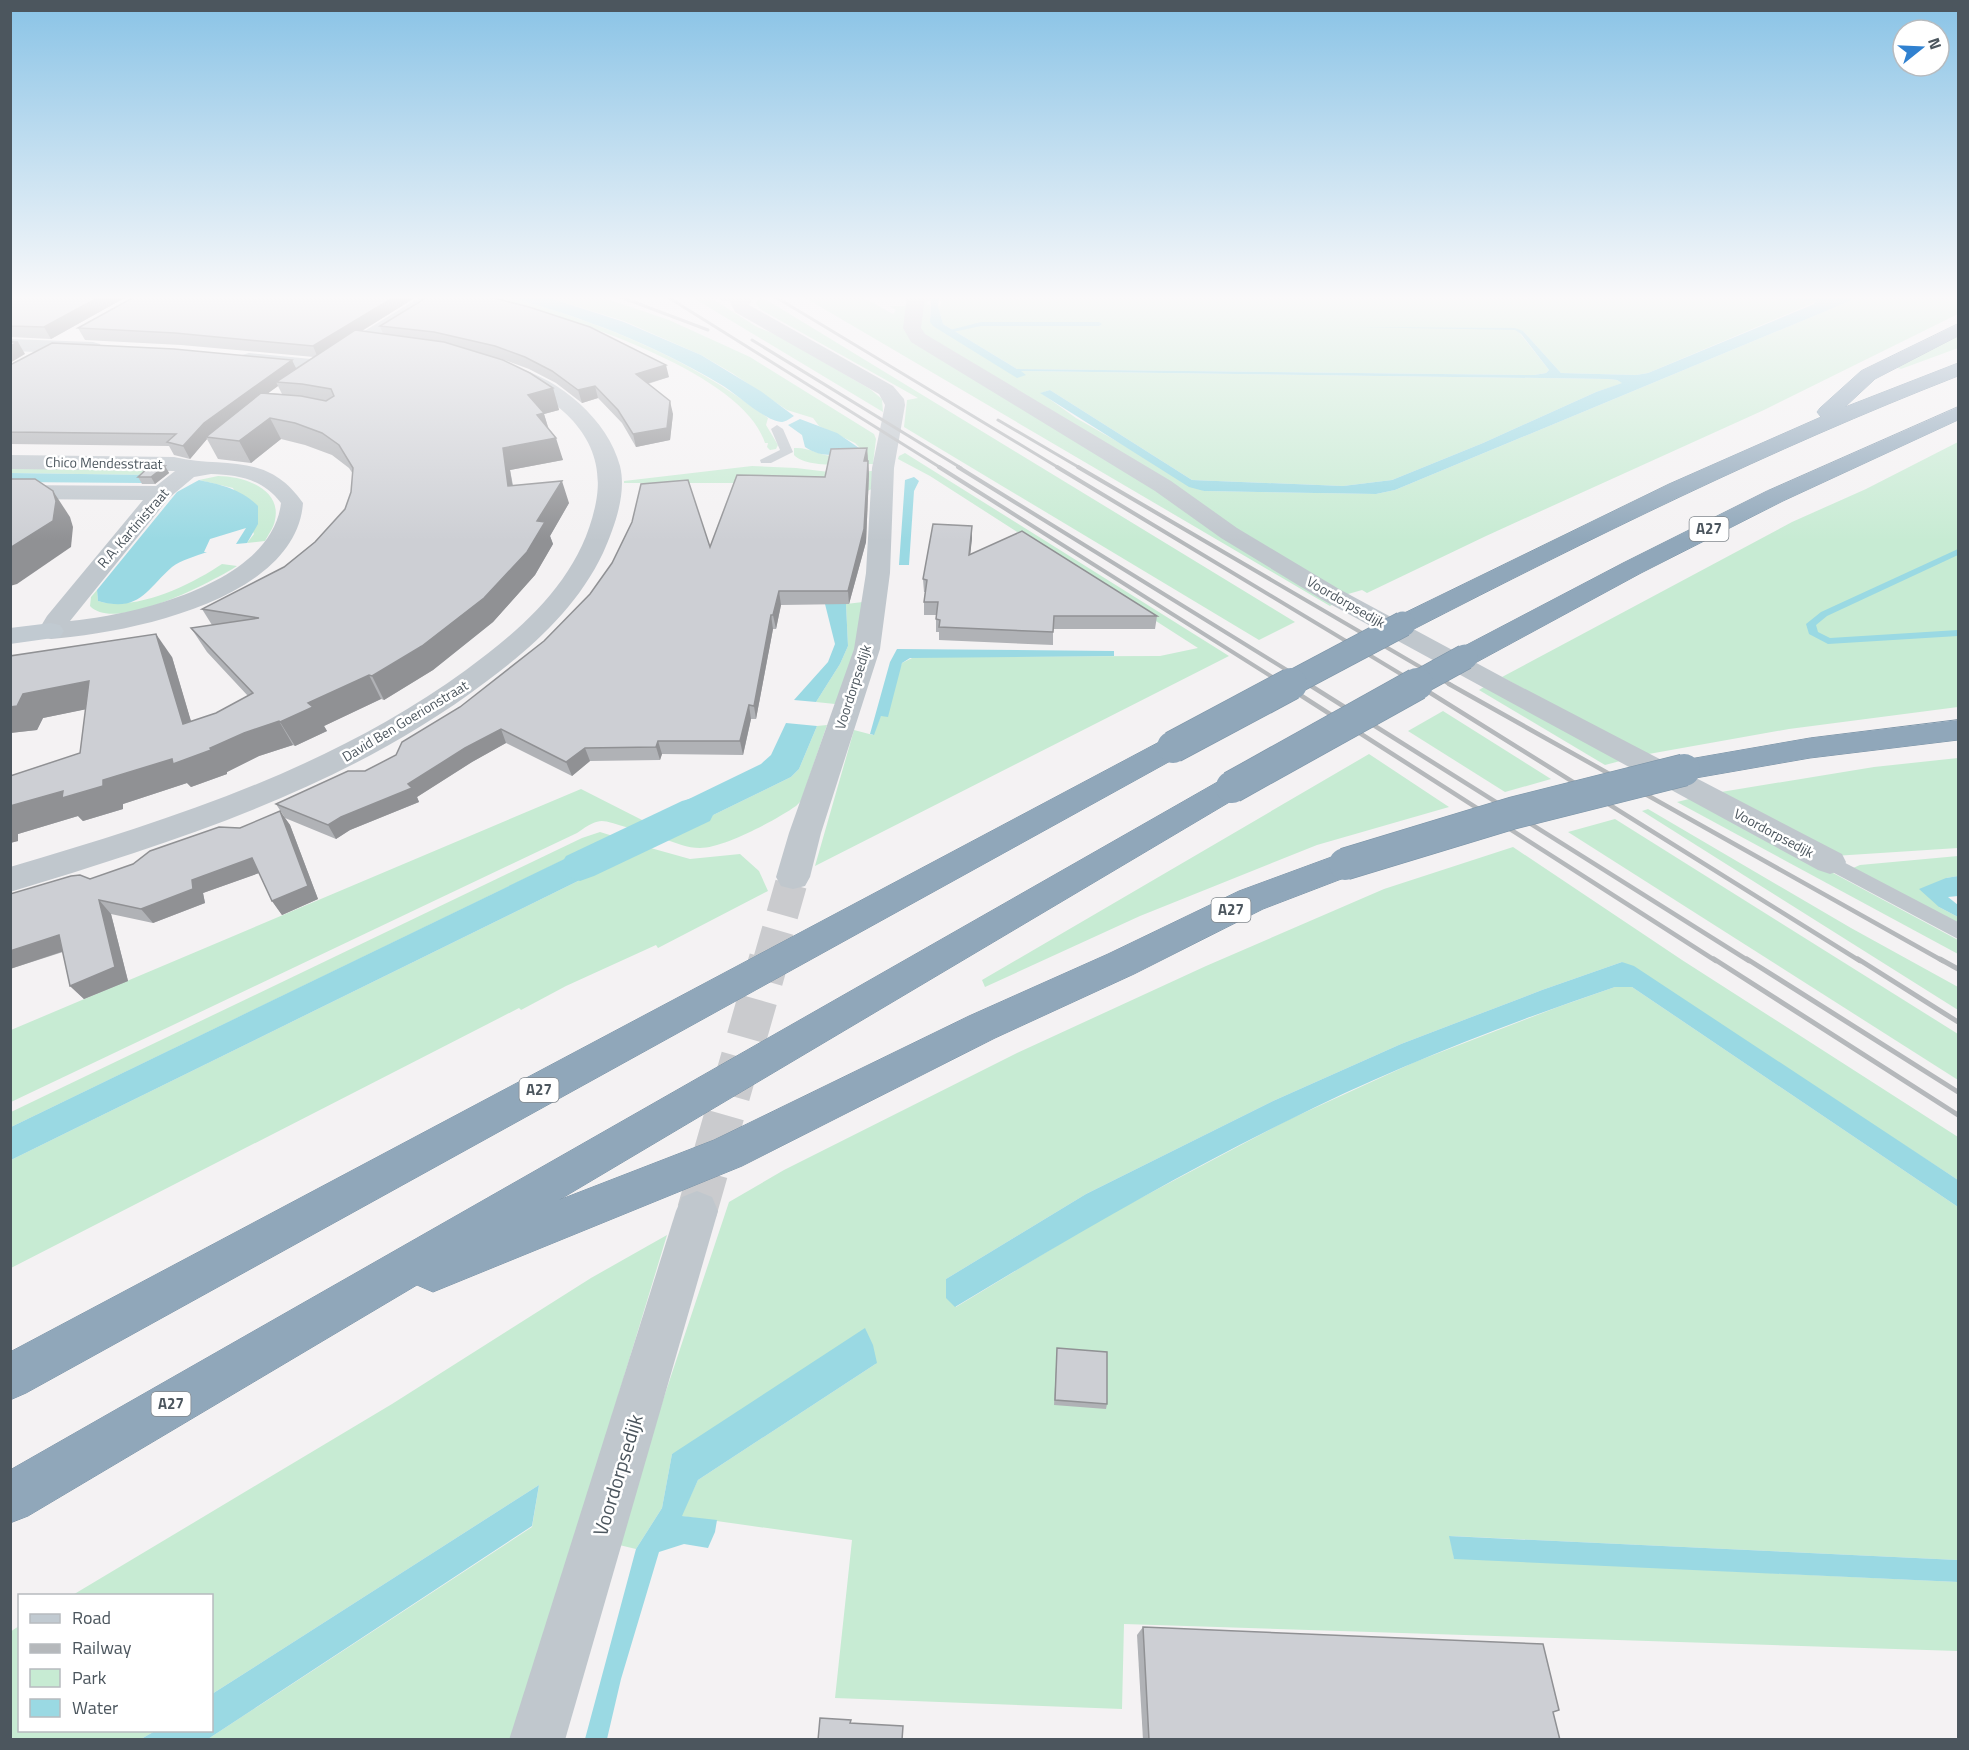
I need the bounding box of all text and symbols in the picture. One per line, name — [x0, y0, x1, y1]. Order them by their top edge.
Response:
north arrow — [1891, 18, 1951, 78]
text: N — [1922, 34, 1948, 52]
street label: Chico Mendesstraat — [45, 451, 163, 474]
street label: R.A. Kartinistraat — [92, 483, 173, 572]
road number: A27 — [1690, 517, 1728, 541]
street label: Voordorpsedijk — [1303, 570, 1390, 633]
street label: Voordorpsedijk — [829, 641, 876, 732]
street label: David Ben Goerionstraat — [338, 675, 472, 767]
street label: Voordorpsedijk — [1730, 803, 1818, 863]
road number: A27 — [1212, 898, 1250, 922]
road number: A27 — [520, 1078, 558, 1102]
road number: A27 — [152, 1392, 190, 1416]
street label: Voordorpsedijk — [584, 1410, 651, 1539]
legend — [18, 1594, 213, 1732]
text: Road — [72, 1604, 111, 1631]
text: Railway — [72, 1634, 132, 1661]
text: Park — [72, 1664, 107, 1691]
text: Water — [72, 1694, 118, 1721]

